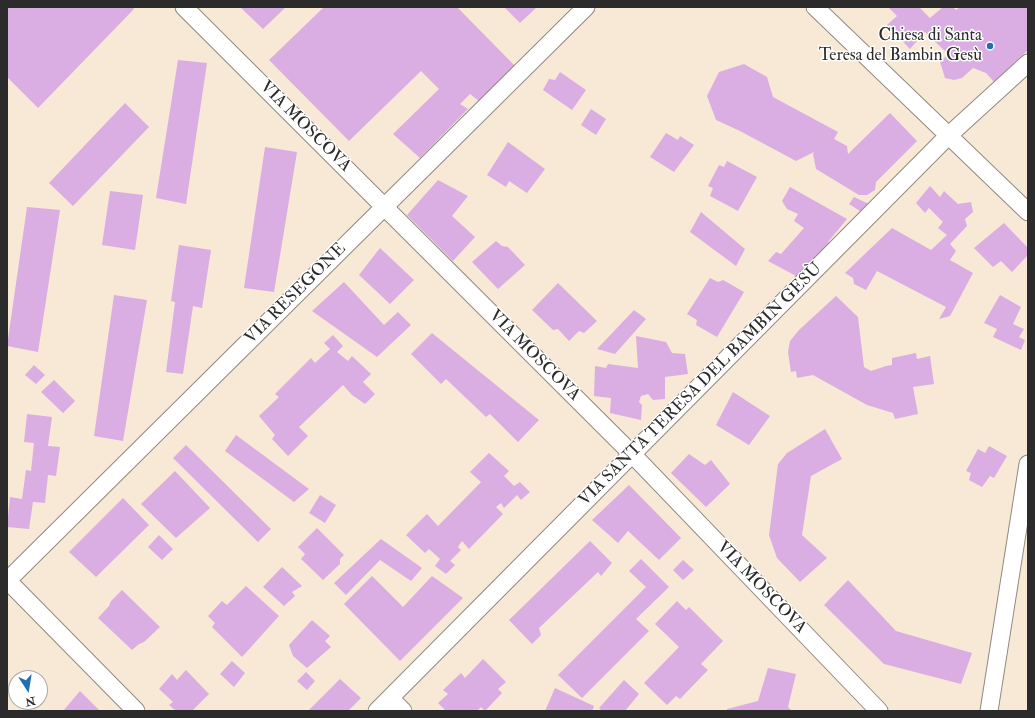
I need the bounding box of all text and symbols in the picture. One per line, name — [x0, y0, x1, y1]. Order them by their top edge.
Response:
place label: Chiesa di Santa Teresa del Bambin Gesù — [819, 26, 982, 66]
marker: Chiesa di Santa Teresa del Bambin Gesù — [985, 41, 995, 51]
street label: VIA MOSCOVA — [255, 77, 355, 177]
street label: VIA RESEGONE — [241, 239, 351, 349]
street label: VIA SANTA TERESA DEL BAMBIN GESÙ — [575, 259, 827, 511]
street label: VIA MOSCOVA — [484, 306, 584, 406]
street label: VIA MOSCOVA — [712, 538, 810, 638]
north arrow — [8, 670, 48, 710]
text: N — [24, 694, 37, 709]

